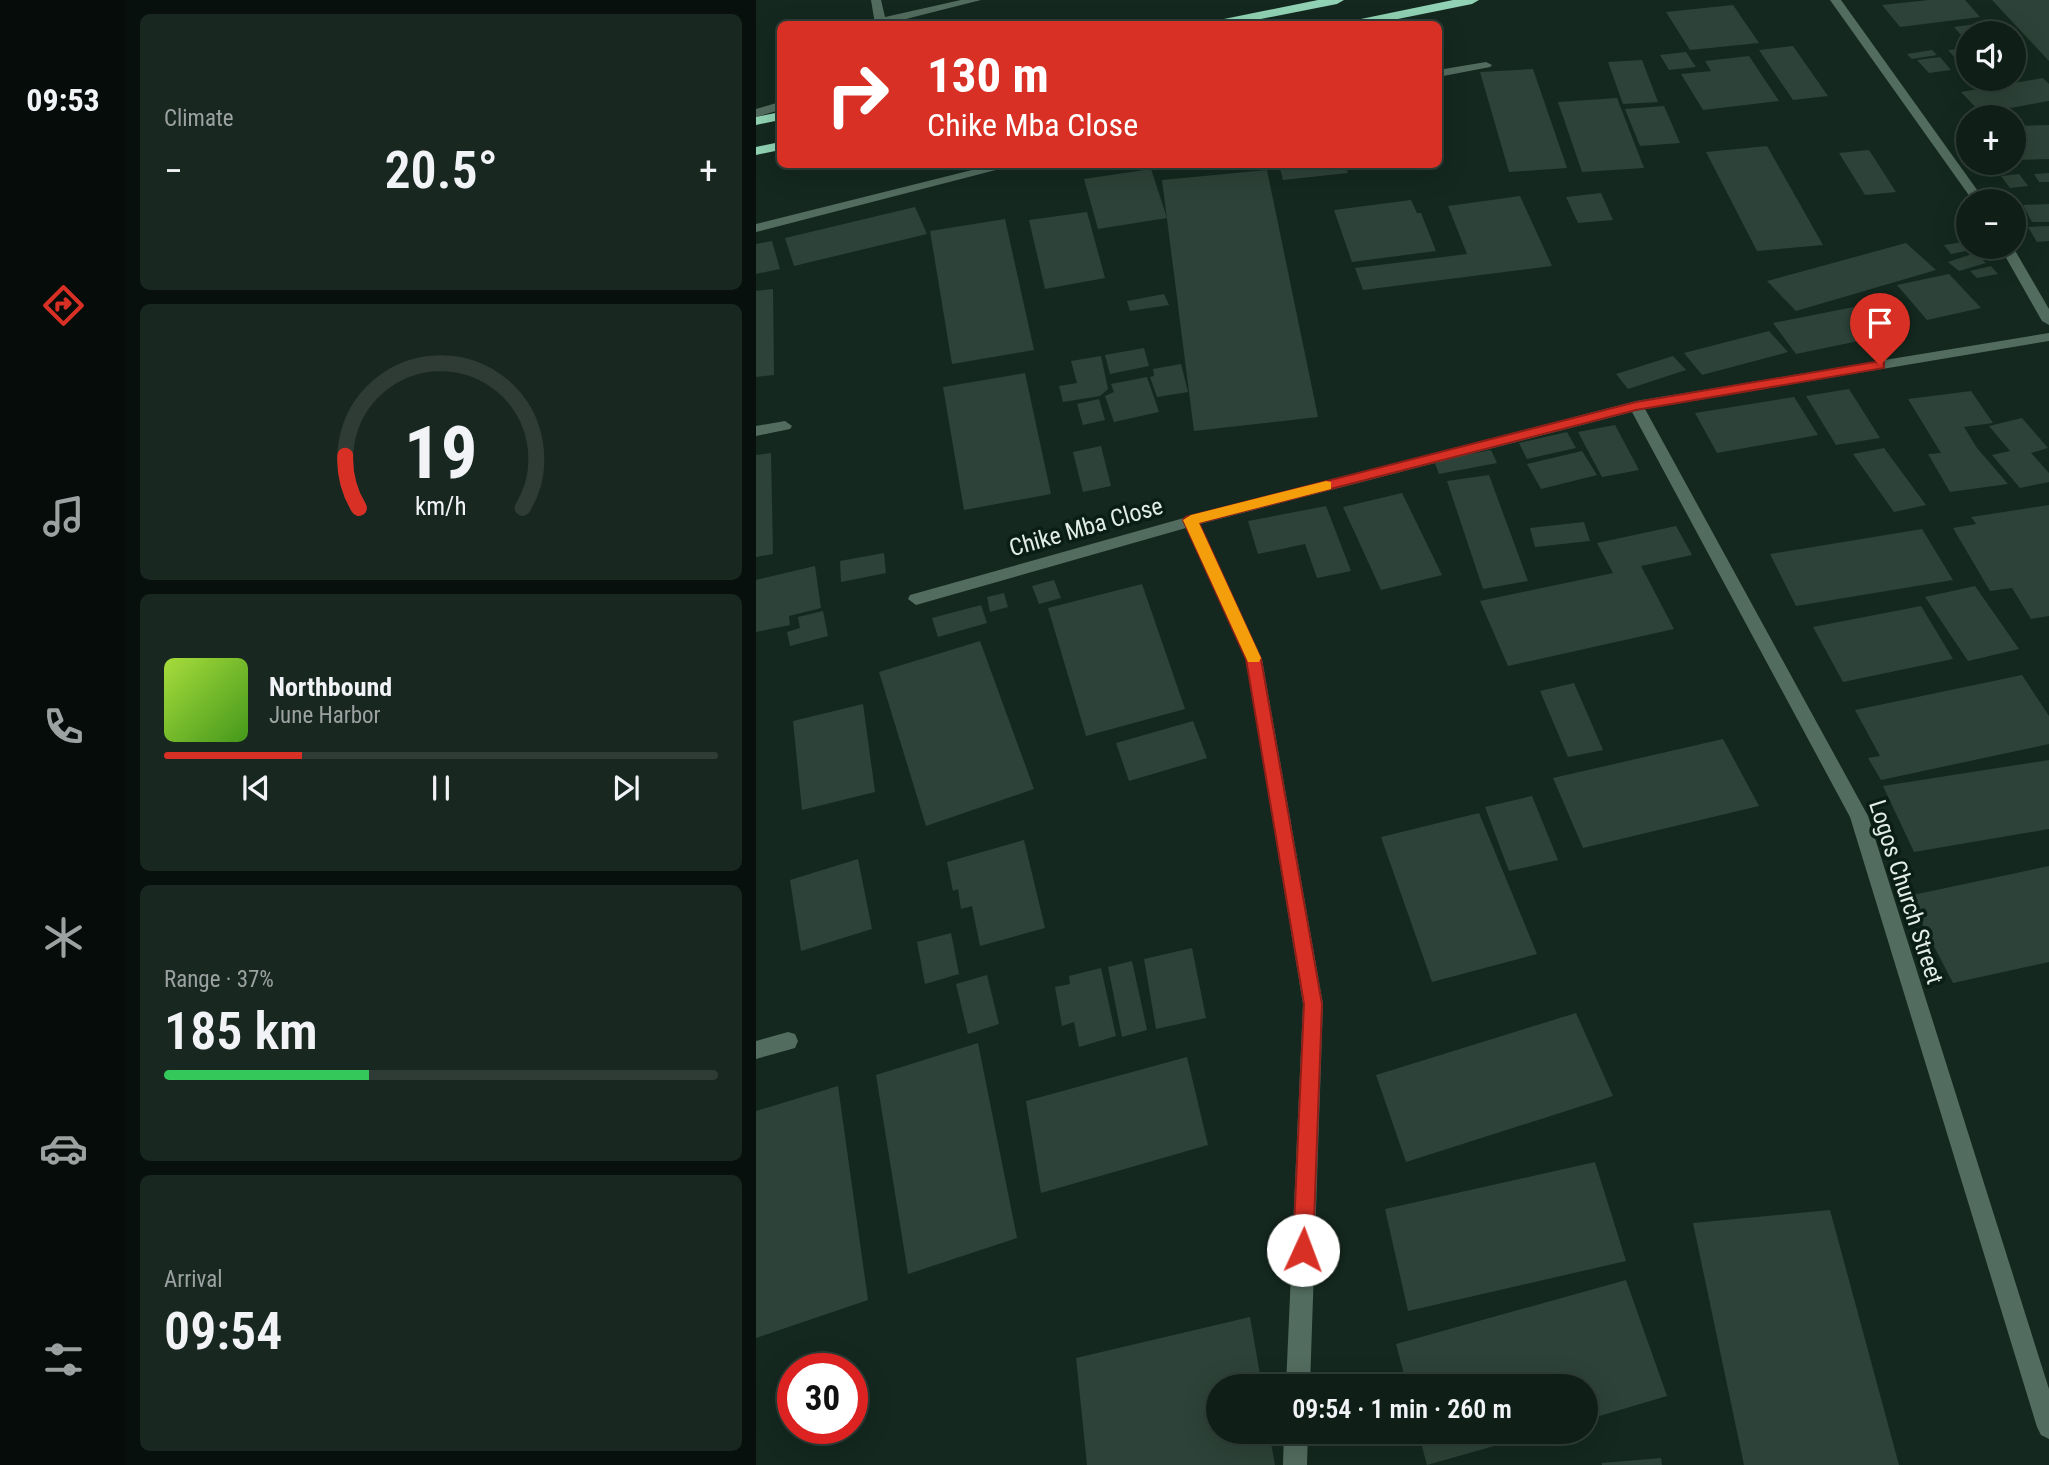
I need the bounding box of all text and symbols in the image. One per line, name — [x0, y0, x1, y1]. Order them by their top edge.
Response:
map controls — [1956, 21, 2026, 259]
button: sound — [1956, 21, 2026, 91]
text: 130 m — [927, 47, 1049, 104]
icon: right — [812, 49, 903, 140]
text: 09:53 — [26, 81, 100, 119]
text: Climate — [164, 105, 234, 132]
button: + — [1956, 105, 2026, 175]
text: Chike Mba Close — [927, 106, 1138, 144]
text: 20.5° — [384, 140, 498, 201]
text: − — [164, 149, 183, 193]
text: + — [699, 149, 718, 193]
button: − — [1956, 189, 2026, 259]
icon: directions — [39, 281, 88, 330]
pin — [1850, 293, 1910, 365]
icon: arrive — [1861, 304, 1899, 342]
text: 19 — [404, 411, 478, 497]
icon: music — [39, 492, 88, 541]
text: km/h — [415, 492, 467, 521]
street label: Chike Mba Close — [1006, 492, 1166, 562]
text: Northbound — [269, 672, 392, 702]
icon: phone — [39, 702, 88, 751]
text: June Harbor — [269, 702, 381, 729]
icon: previous — [237, 769, 275, 807]
icon: pause — [422, 769, 460, 807]
icon: next — [607, 769, 645, 807]
street label: Logos Church Street — [1863, 796, 1949, 988]
icon: climate — [39, 913, 88, 962]
text: Range · 37% — [164, 966, 274, 993]
text: 185 km — [164, 1001, 318, 1062]
icon: car — [39, 1124, 88, 1173]
position arrow — [1266, 1213, 1340, 1287]
text: Arrival — [164, 1266, 223, 1293]
text: 09:54 — [164, 1301, 282, 1362]
icon: filters — [39, 1335, 88, 1384]
speed limit sign: 30 — [777, 1353, 868, 1444]
text: 09:54 · 1 min · 260 m — [1292, 1394, 1512, 1424]

